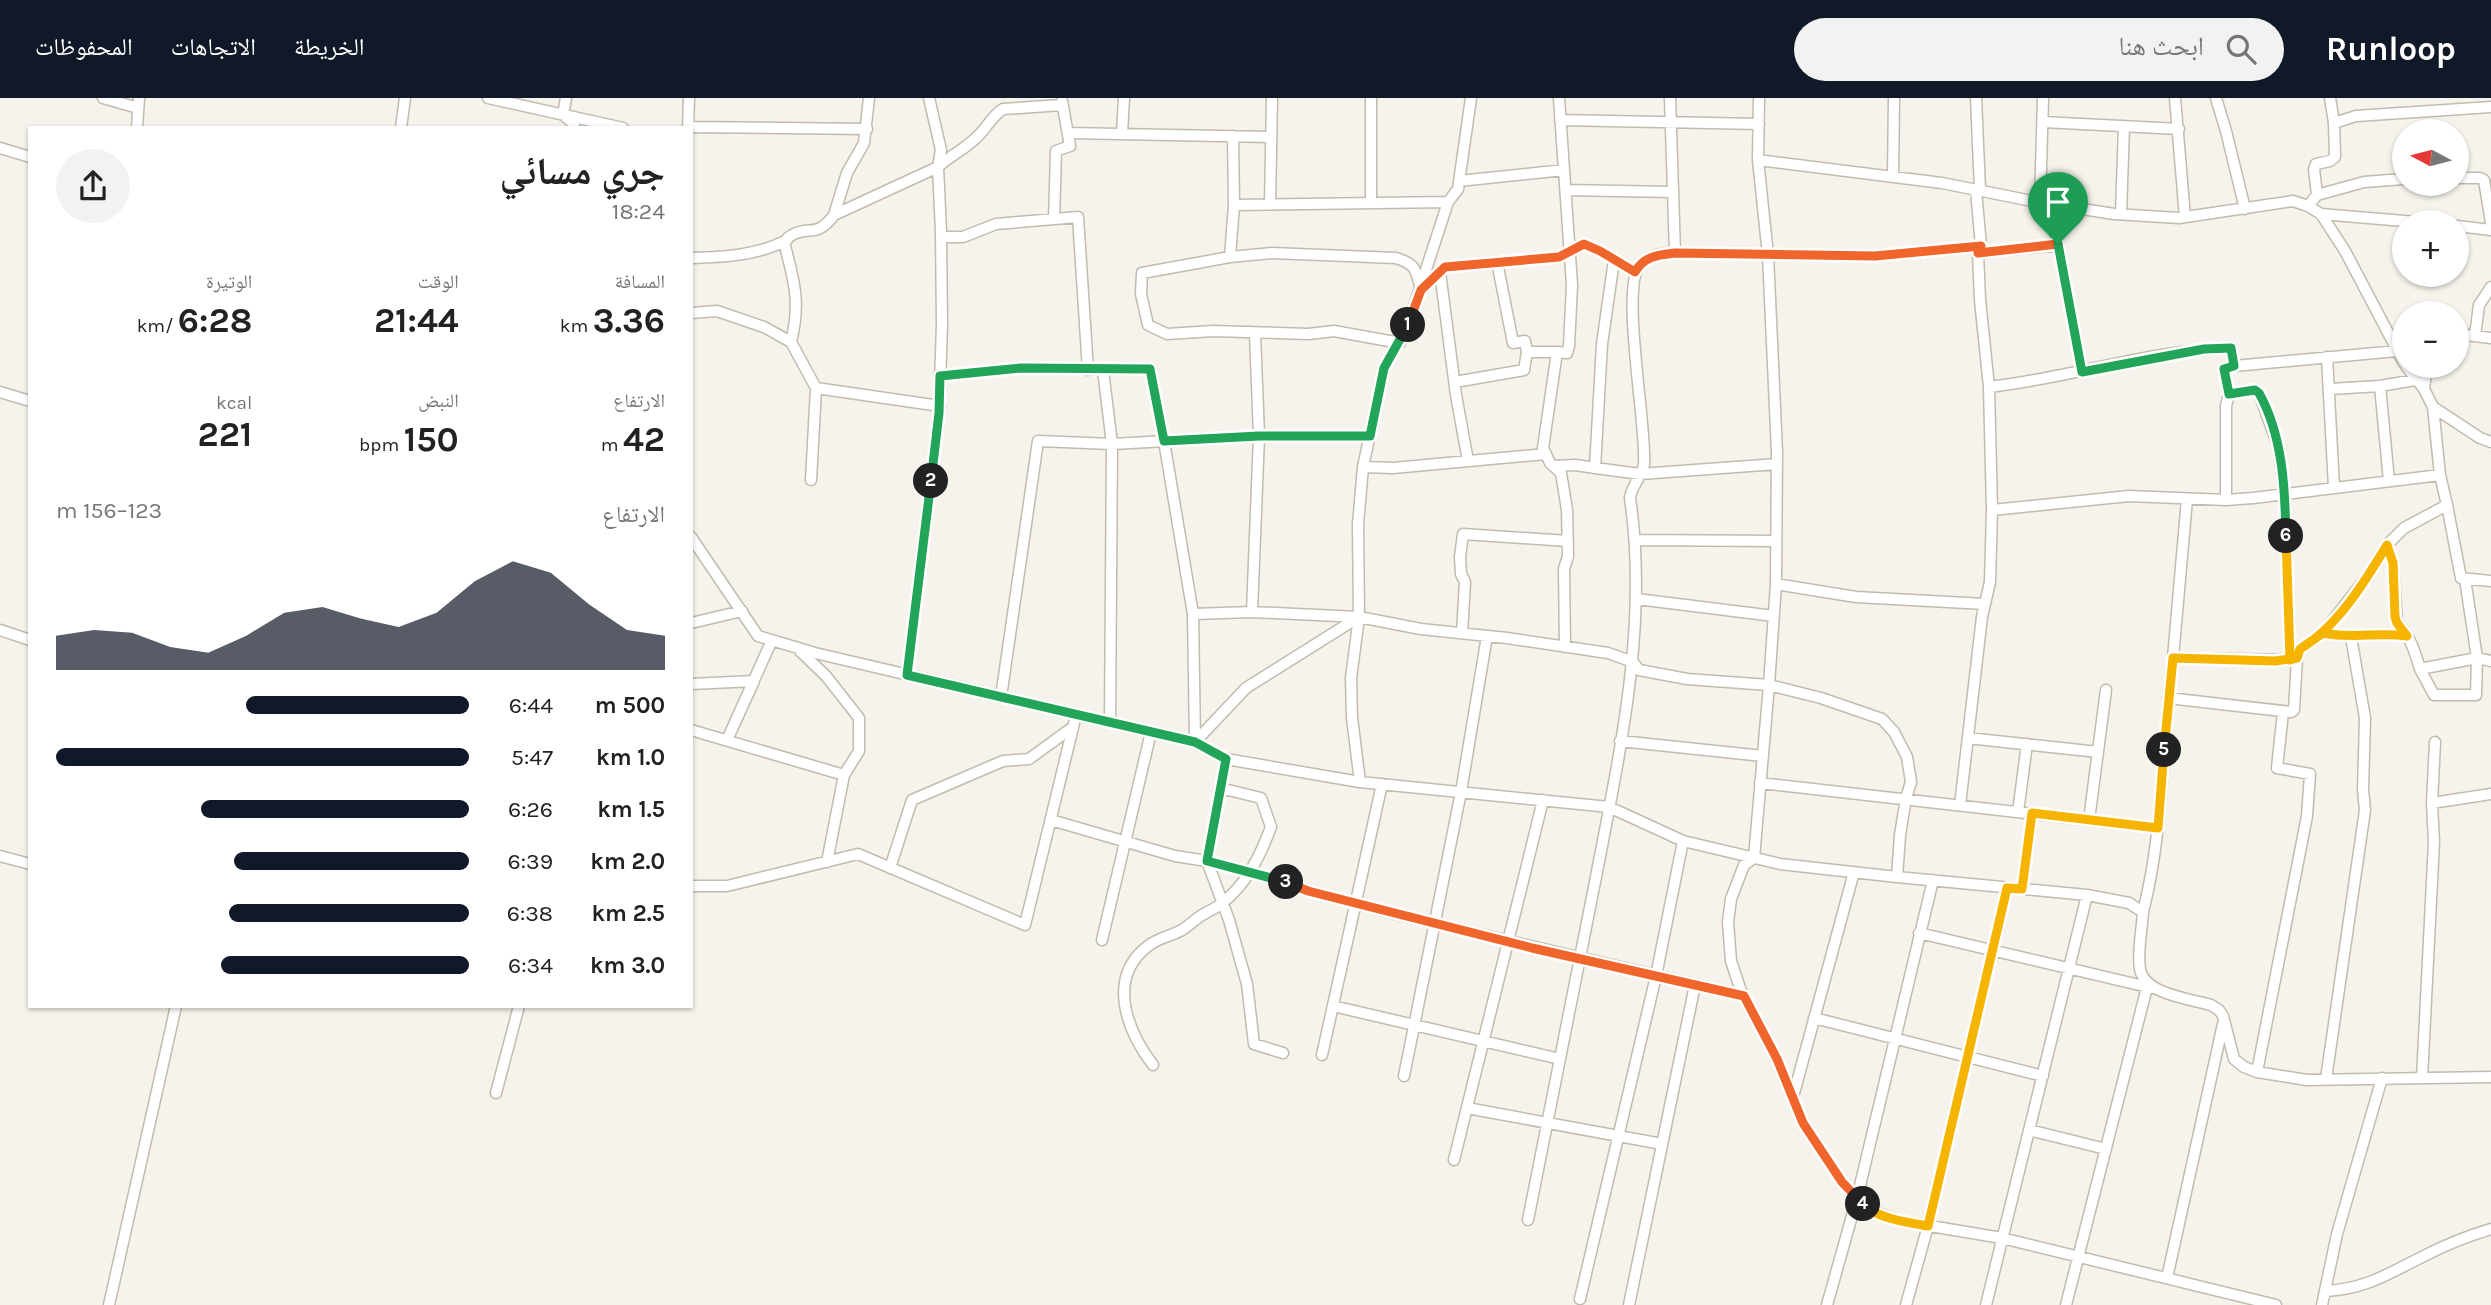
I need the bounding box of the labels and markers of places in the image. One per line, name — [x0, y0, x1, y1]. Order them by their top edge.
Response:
pin — [2028, 172, 2088, 244]
pin: 1 — [1390, 308, 1426, 342]
pin: 2 — [914, 464, 948, 498]
pin: 6 — [2268, 518, 2304, 554]
pin: 5 — [2146, 732, 2182, 768]
pin: 3 — [1268, 864, 1304, 900]
pin: 4 — [1846, 1186, 1881, 1222]

